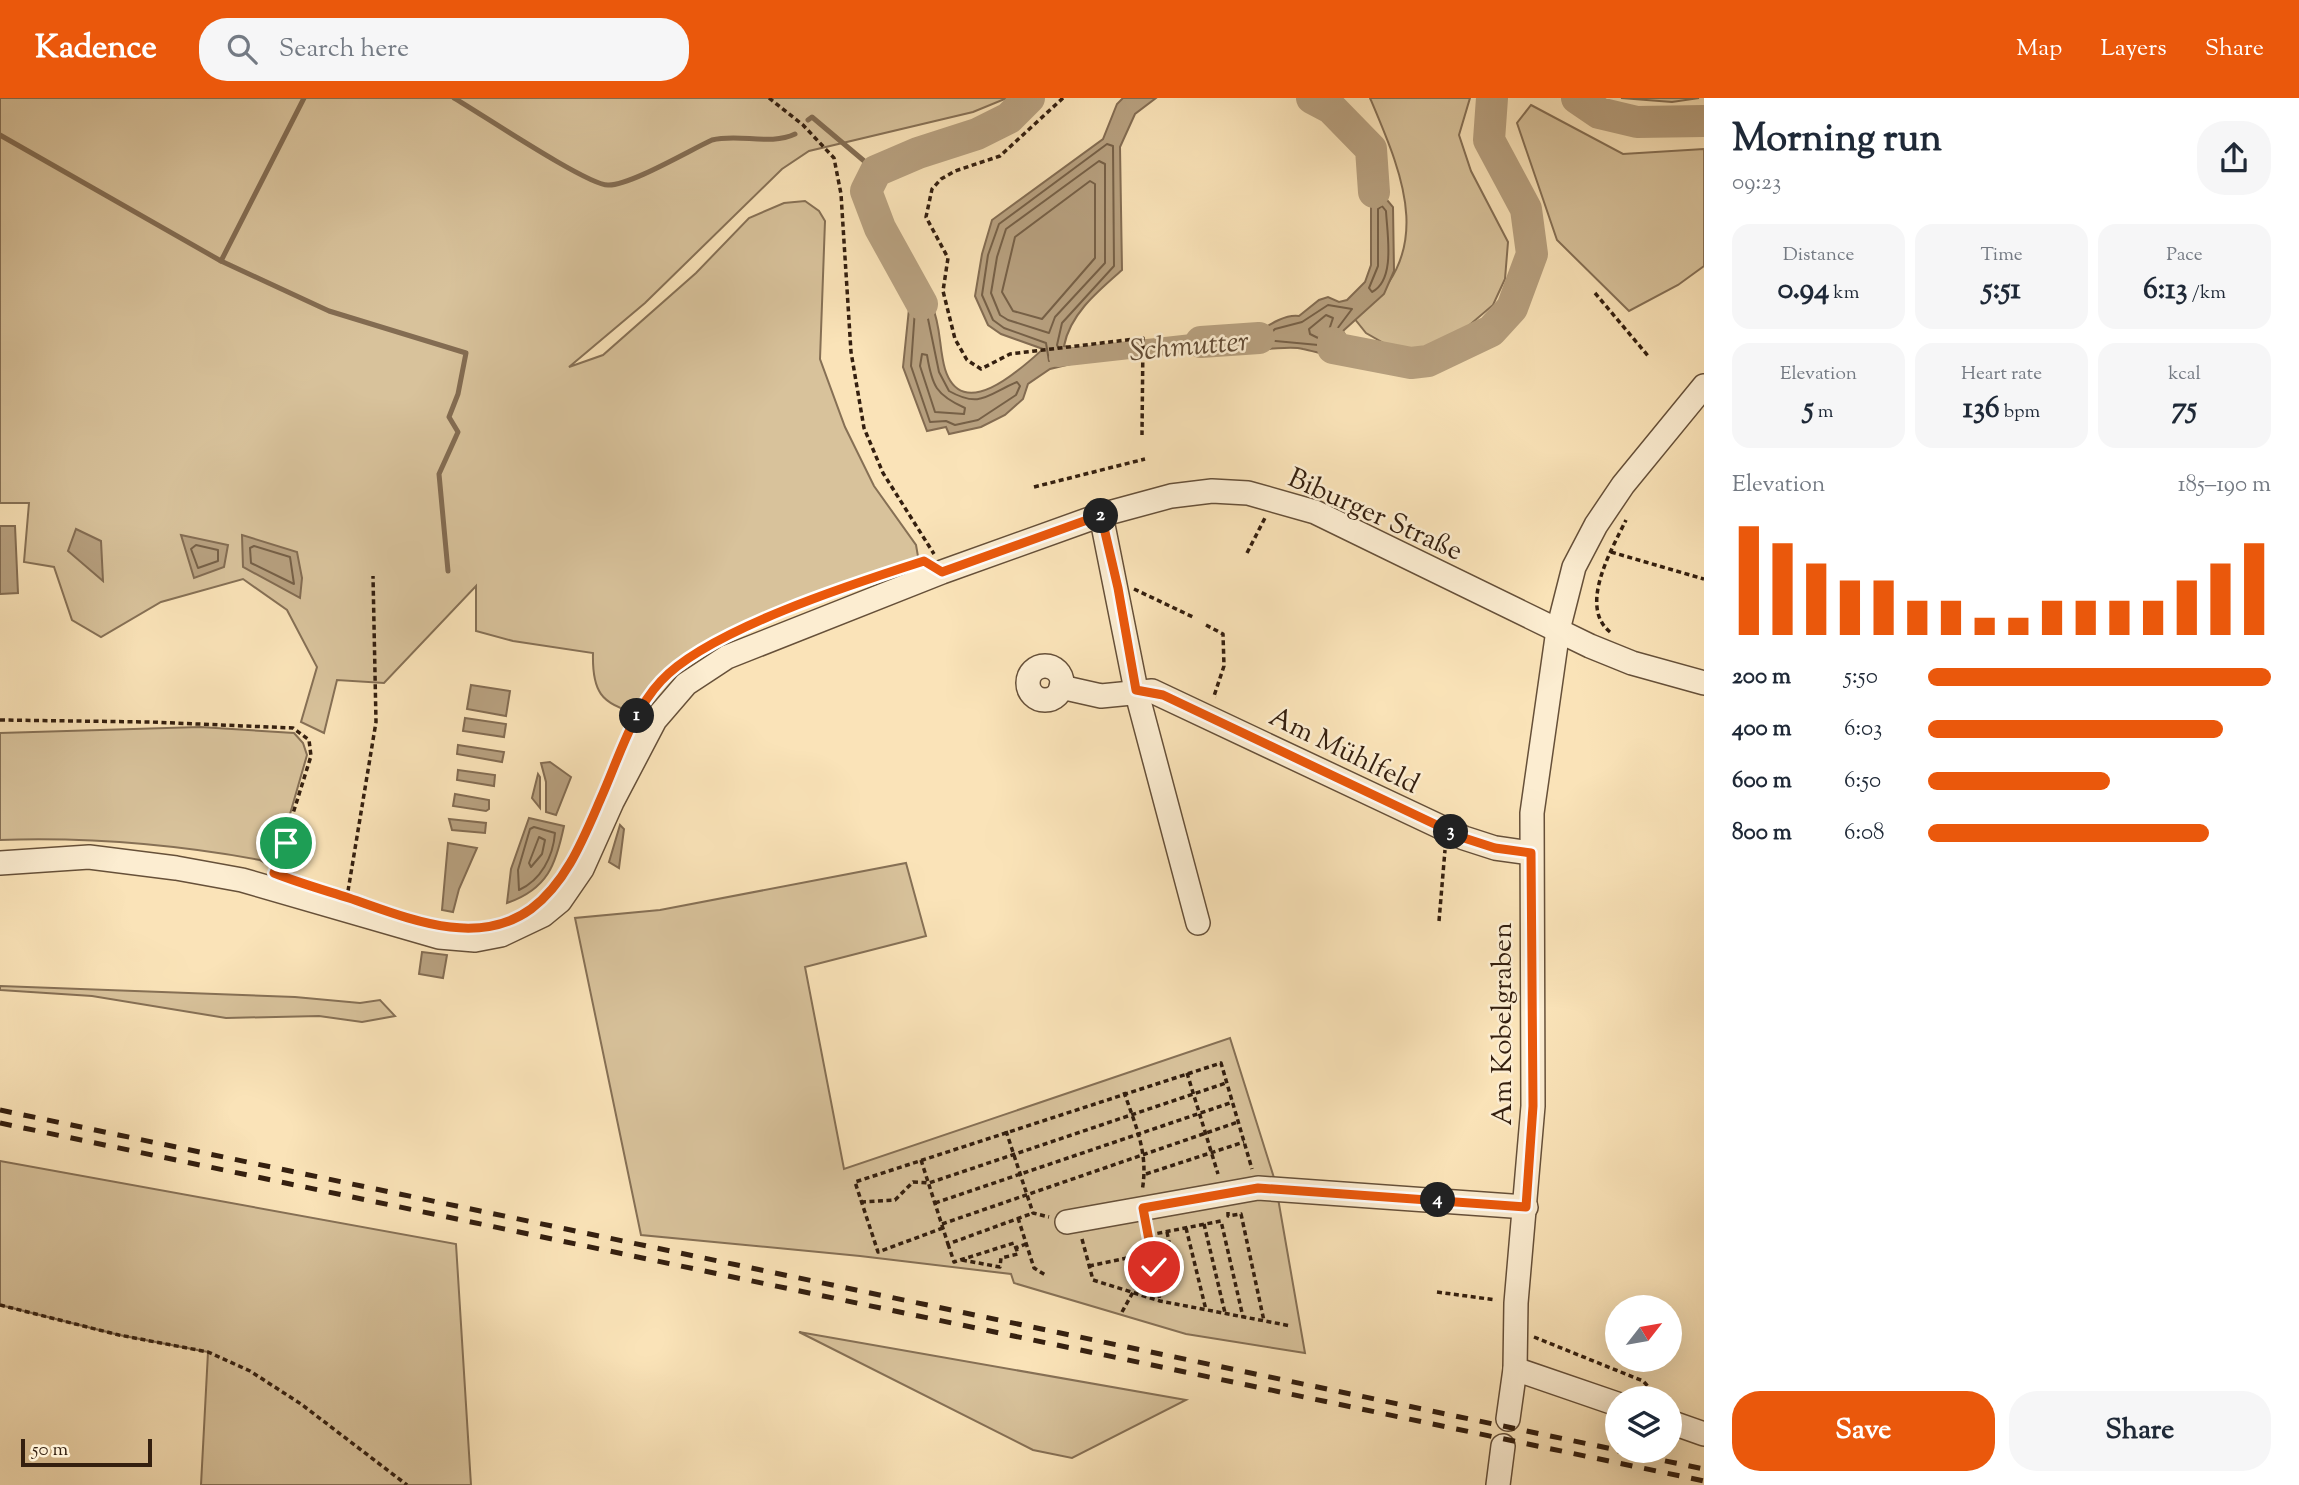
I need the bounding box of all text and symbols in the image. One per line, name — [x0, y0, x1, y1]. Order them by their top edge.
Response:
search box — [199, 18, 689, 81]
text: Kadence — [35, 25, 157, 73]
icon: search — [223, 30, 261, 68]
text: Search here — [279, 31, 409, 68]
text: Map — [2016, 32, 2062, 66]
text: Layers — [2100, 32, 2167, 66]
text: Share — [2205, 32, 2264, 66]
text: Morning run — [1732, 114, 1942, 168]
button: share — [2197, 121, 2271, 195]
text: 09:23 — [1732, 167, 1781, 200]
text: Distance — [1783, 242, 1854, 269]
text: Time — [1980, 242, 2023, 269]
text: Pace — [2166, 242, 2203, 269]
text: 0.94 — [1778, 269, 1829, 312]
text: 5:51 — [1982, 269, 2021, 312]
text: 6:13 — [2143, 269, 2188, 312]
text: km — [1829, 280, 1859, 307]
text: /km — [2188, 280, 2226, 307]
water label: Schmutter — [1128, 321, 1251, 374]
text: Elevation — [1780, 361, 1857, 388]
text: Heart rate — [1961, 361, 2042, 388]
text: kcal — [2168, 361, 2201, 388]
text: 5 — [1803, 388, 1814, 431]
text: 136 — [1963, 388, 2000, 431]
text: 75 — [2172, 388, 2197, 431]
text: m — [1814, 399, 1834, 426]
text: bpm — [2000, 399, 2040, 426]
street label: Biburger Straße — [1281, 459, 1469, 572]
text: Elevation — [1732, 469, 1825, 502]
text: 185–190 m — [2178, 469, 2271, 502]
pin: 2 — [1084, 498, 1118, 534]
text: 2 — [1096, 502, 1105, 529]
text: 200 m — [1732, 661, 1791, 694]
text: 5:50 — [1844, 661, 1878, 694]
pin: 1 — [620, 698, 654, 734]
street label: Am Mühlfeld — [1262, 698, 1426, 805]
text: 1 — [633, 702, 640, 729]
text: 400 m — [1732, 713, 1792, 746]
text: 6:03 — [1844, 713, 1882, 746]
text: 600 m — [1732, 765, 1792, 798]
text: 6:50 — [1844, 765, 1881, 798]
pin — [256, 813, 316, 873]
pin: 3 — [1434, 814, 1468, 850]
text: 800 m — [1732, 817, 1792, 850]
text: 6:08 — [1844, 817, 1885, 850]
text: 3 — [1447, 818, 1454, 845]
icon: arrive — [267, 824, 305, 862]
street label: Am Kobelgraben — [1484, 922, 1524, 1126]
pin: 4 — [1420, 1182, 1456, 1218]
text: 4 — [1433, 1186, 1442, 1213]
pin — [1124, 1237, 1184, 1297]
icon: check — [1135, 1248, 1173, 1286]
north arrow — [1605, 1295, 1682, 1372]
map controls — [1605, 1295, 1682, 1463]
button: layers — [1605, 1386, 1682, 1463]
button: Save — [1732, 1391, 1995, 1471]
button: Share — [2009, 1391, 2271, 1471]
scale bar — [21, 1436, 152, 1468]
text: 50 m — [32, 1437, 68, 1464]

